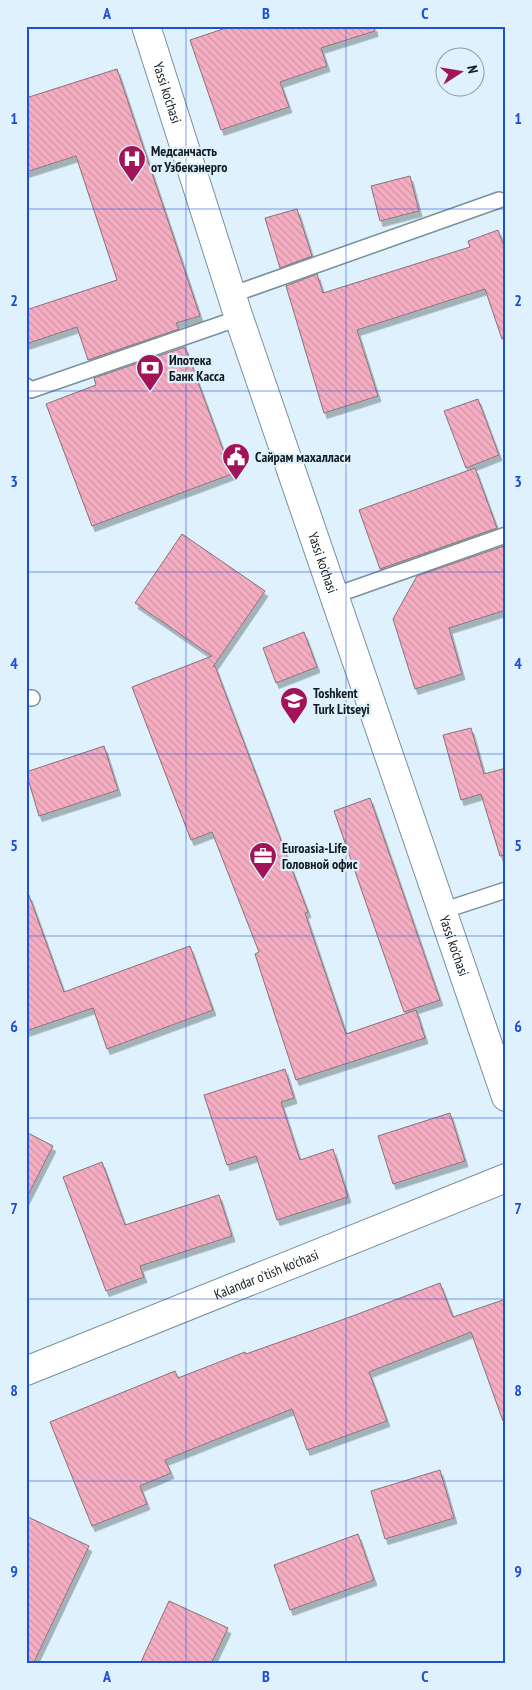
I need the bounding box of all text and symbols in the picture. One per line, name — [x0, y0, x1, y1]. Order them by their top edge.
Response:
text: A — [102, 3, 112, 23]
text: B — [262, 3, 270, 23]
text: C — [421, 3, 429, 23]
north arrow — [434, 48, 484, 98]
street label: Yassi ko'chasi — [149, 60, 185, 126]
text: N — [463, 64, 482, 75]
text: 1 — [10, 108, 18, 128]
text: 1 — [514, 108, 522, 128]
place label: Медсанчасть от Узбекэнерго — [151, 142, 227, 176]
hospital icon: Медсанчасть от Узбекэнерго — [117, 144, 147, 183]
text: 2 — [10, 290, 18, 310]
text: 2 — [514, 290, 522, 310]
place label: Ипотека Банк Касса — [169, 351, 225, 385]
bank icon: Ипотека Банк Касса — [135, 353, 165, 392]
public building icon: Сайрам махалласи — [221, 442, 251, 481]
place label: Сайрам махалласи — [255, 448, 351, 466]
text: 3 — [10, 471, 18, 491]
text: 3 — [514, 471, 522, 491]
street label: Yassi ko'chasi — [304, 530, 342, 595]
text: 4 — [10, 653, 18, 673]
text: 4 — [514, 653, 522, 673]
place label: Toshkent Turk Litseyi — [313, 684, 370, 718]
school or university icon: Toshkent Turk Litseyi — [279, 686, 309, 725]
text: 5 — [10, 835, 18, 855]
text: 5 — [514, 835, 522, 855]
place label: Euroasia-Life Головной офис — [282, 839, 358, 873]
office icon: Euroasia-Life Головной офис — [248, 841, 278, 880]
street label: Yassi ko'chasi — [435, 913, 473, 979]
text: 6 — [10, 1016, 18, 1036]
text: 6 — [514, 1016, 522, 1036]
text: 7 — [10, 1198, 18, 1218]
text: 7 — [514, 1198, 522, 1218]
street label: Kalandar o'tish ko'chasi — [211, 1245, 321, 1303]
text: 8 — [10, 1380, 18, 1400]
text: 8 — [514, 1380, 522, 1400]
text: 9 — [10, 1561, 18, 1581]
text: 9 — [514, 1561, 522, 1581]
text: A — [102, 1666, 112, 1686]
text: B — [262, 1666, 270, 1686]
text: C — [421, 1666, 429, 1686]

